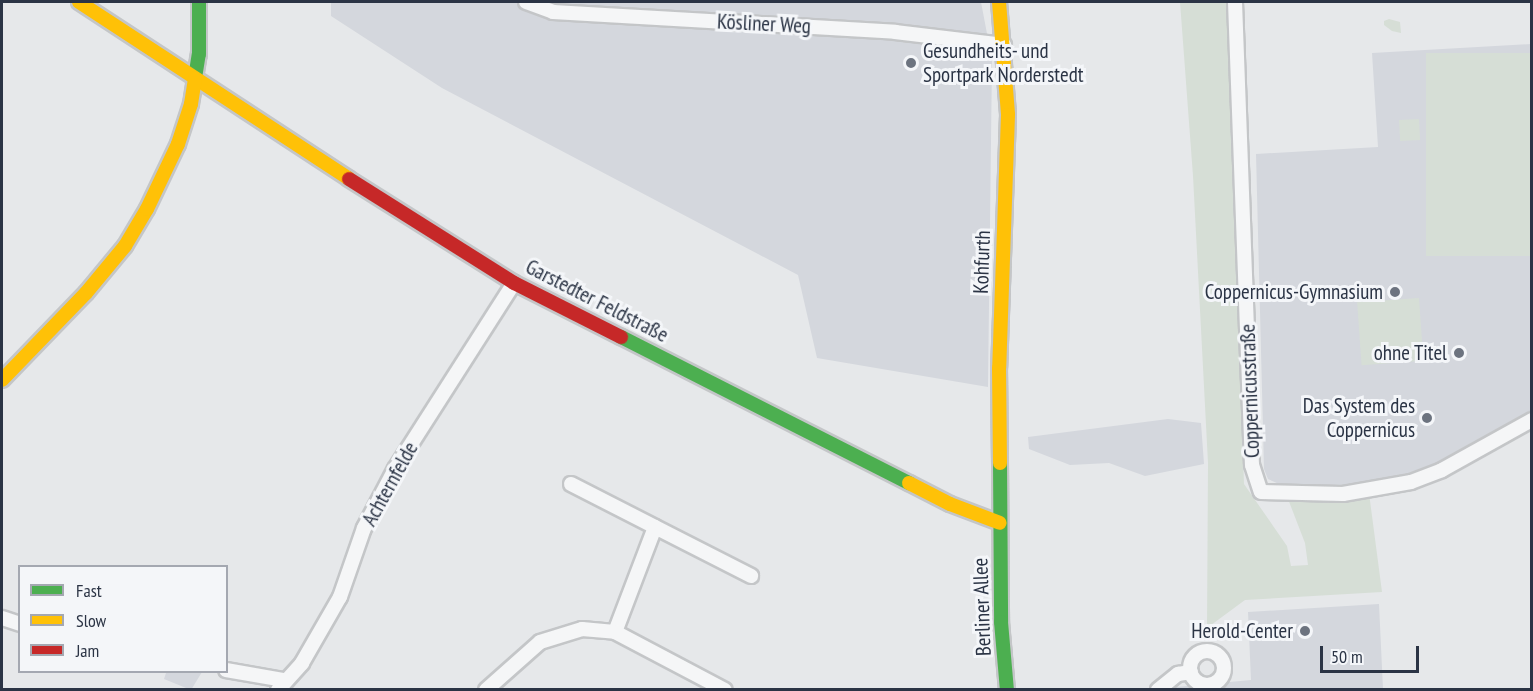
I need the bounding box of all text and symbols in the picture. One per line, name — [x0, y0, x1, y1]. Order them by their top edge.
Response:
street label: Kösliner Weg — [716, 9, 812, 39]
place label: Gesundheits- und Sportpark Norderstedt — [923, 38, 1084, 88]
marker: Gesundheits- und Sportpark Norderstedt — [904, 56, 918, 70]
street label: Kohfurth — [968, 230, 996, 294]
street label: Garstedter Feldstraße — [521, 254, 673, 348]
place label: Coppernicus-Gymnasium — [1205, 279, 1383, 305]
marker: Coppernicus-Gymnasium — [1388, 285, 1402, 299]
street label: Coppernicusstraße — [1235, 323, 1265, 459]
place label: ohne Titel — [1373, 340, 1447, 366]
marker: ohne Titel — [1452, 346, 1466, 360]
place label: Das System des Coppernicus — [1303, 393, 1415, 443]
marker: Das System des Coppernicus — [1420, 411, 1434, 425]
street label: Achternfelde — [357, 438, 423, 530]
street label: Berliner Allee — [968, 557, 996, 657]
legend — [18, 565, 228, 673]
text: Fast — [76, 579, 102, 602]
text: Slow — [76, 609, 106, 632]
place label: Herold-Center — [1191, 618, 1293, 644]
marker: Herold-Center — [1298, 624, 1312, 638]
scale bar — [1323, 634, 1422, 672]
text: Jam — [76, 639, 99, 662]
text: 50 m — [1331, 645, 1363, 668]

